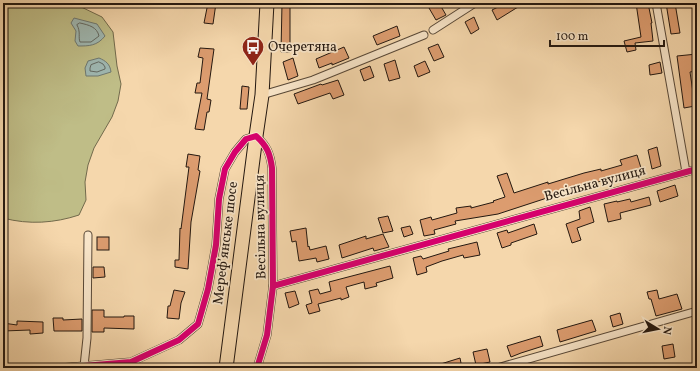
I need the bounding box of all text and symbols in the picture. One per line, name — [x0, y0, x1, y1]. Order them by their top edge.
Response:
scale bar — [550, 22, 664, 48]
text: 100 m — [556, 29, 589, 45]
bus stop icon: Очеретяна — [240, 34, 266, 67]
place label: Очеретяна — [268, 38, 337, 57]
street label: Весільна вулиця — [542, 161, 648, 207]
street label: Весільна вулиця — [251, 175, 271, 279]
street label: Мереф’янське шосе — [209, 180, 243, 306]
north arrow — [638, 309, 678, 349]
text: N — [658, 325, 674, 336]

